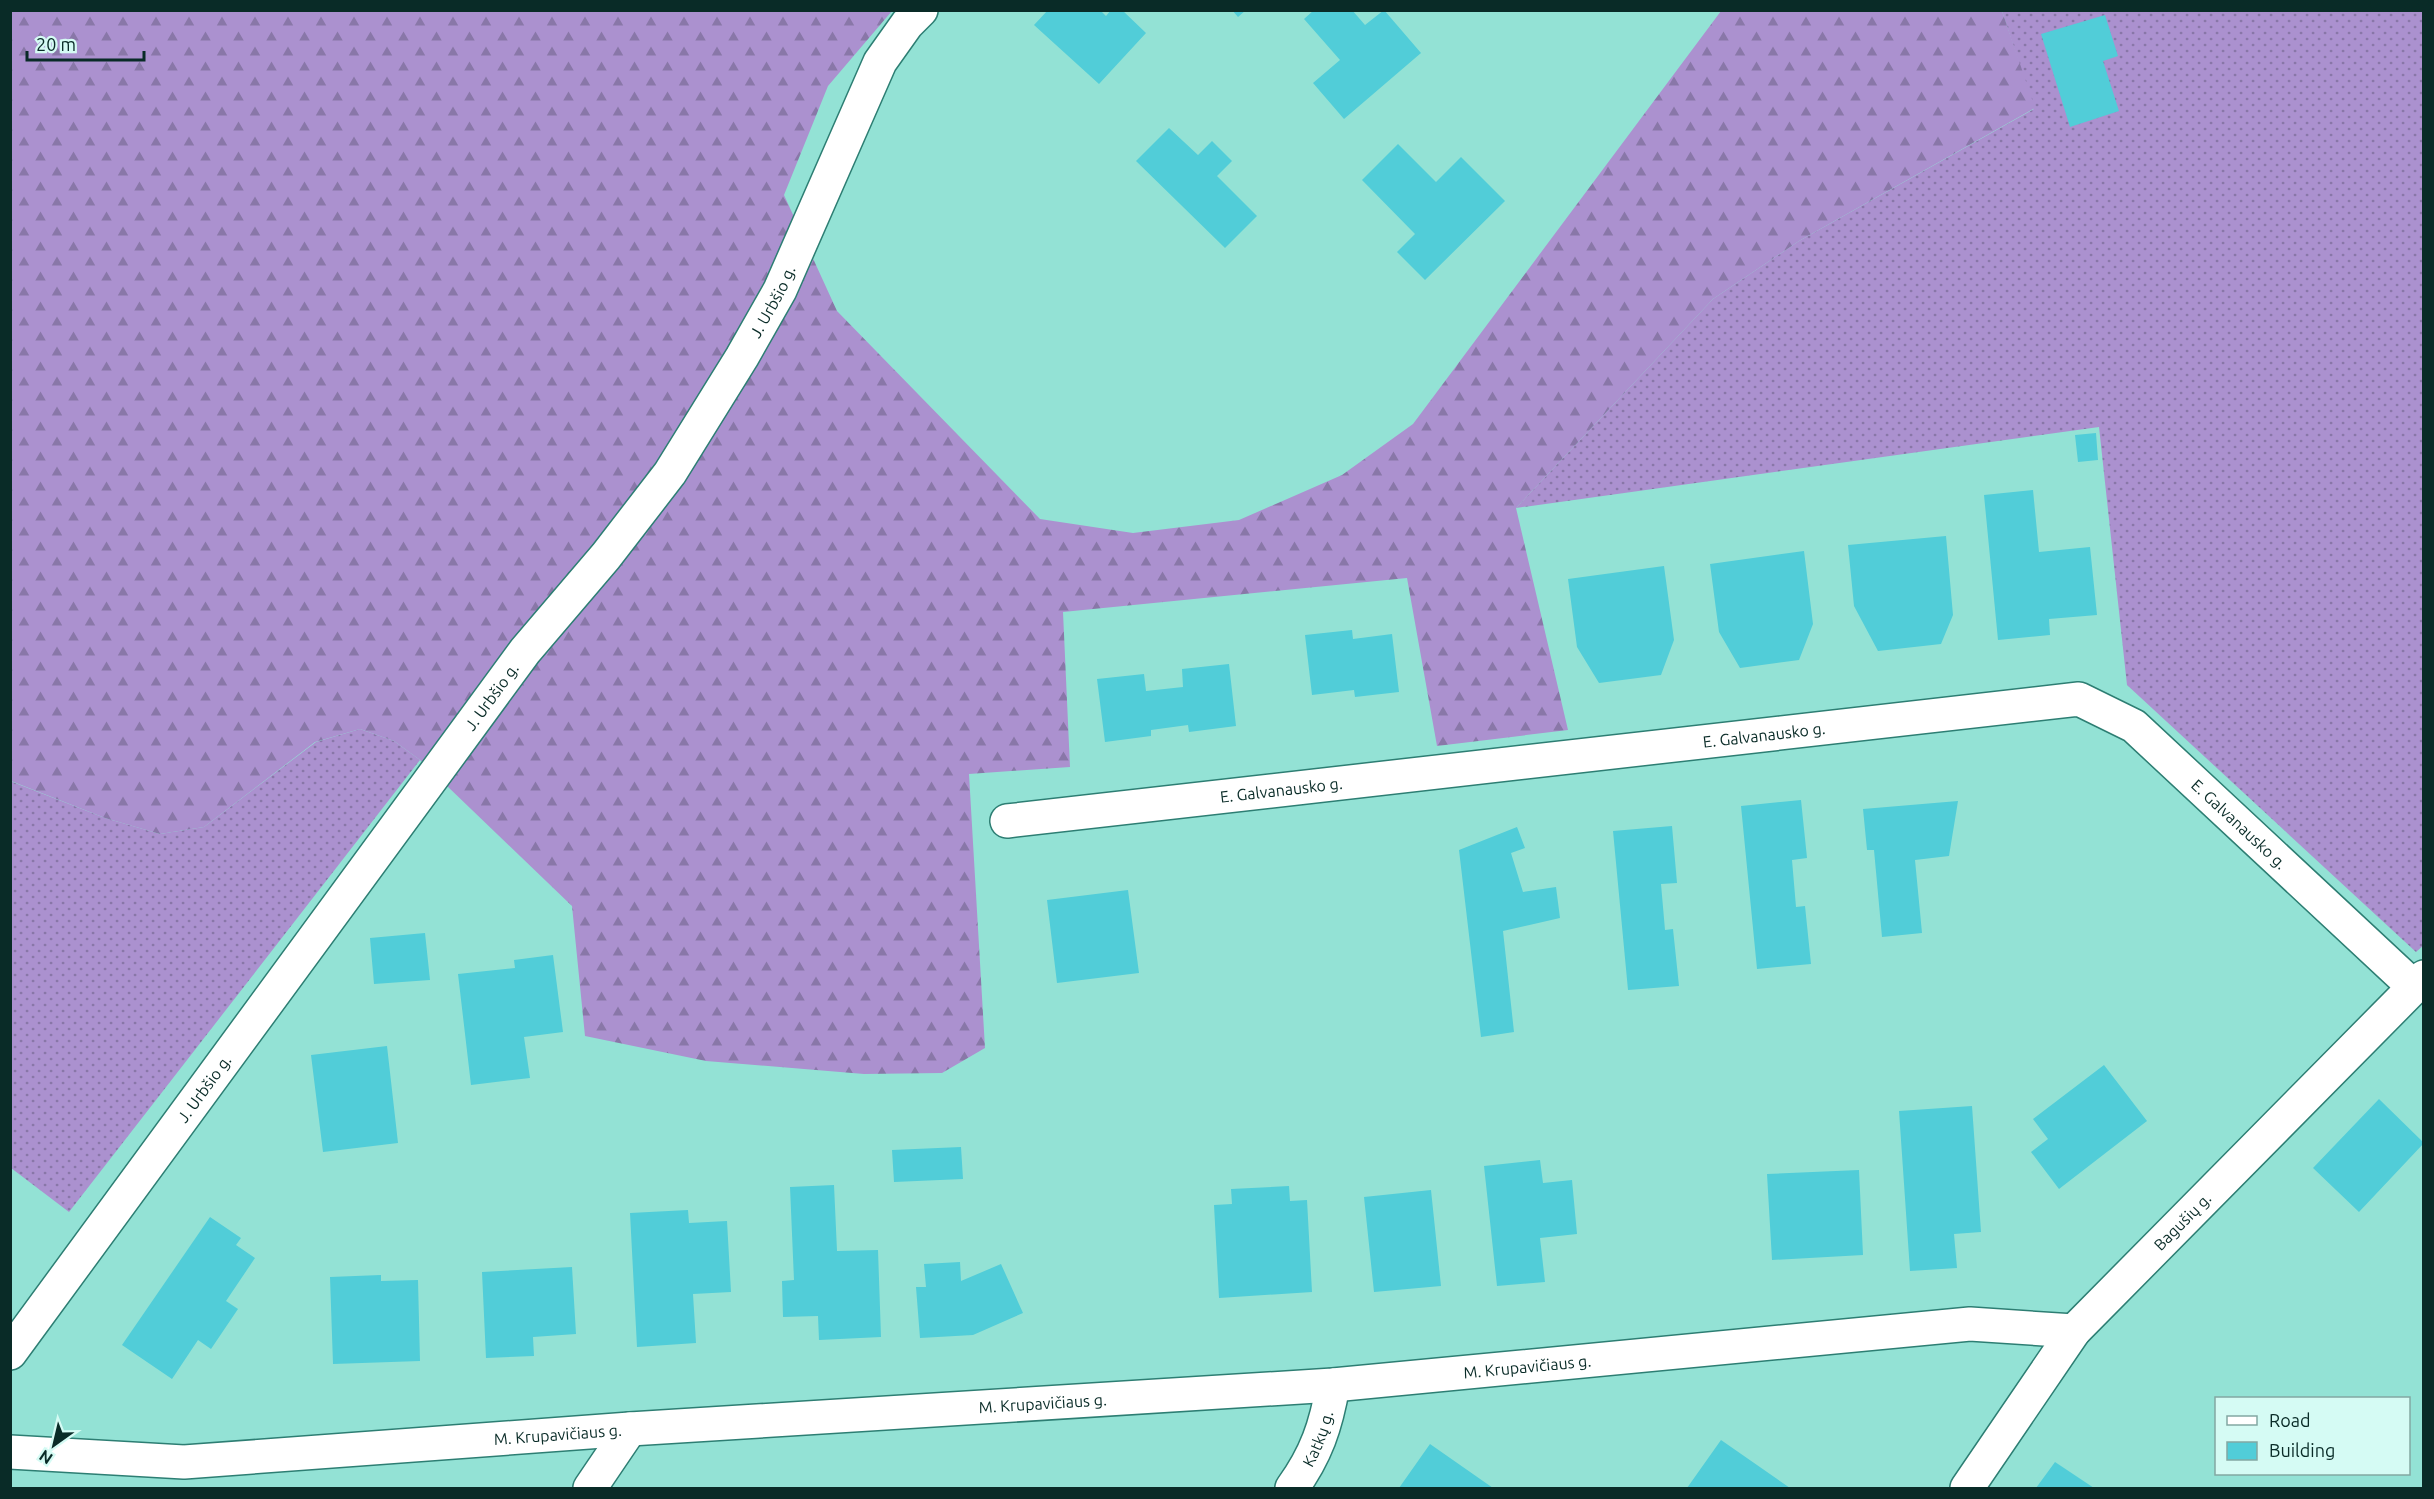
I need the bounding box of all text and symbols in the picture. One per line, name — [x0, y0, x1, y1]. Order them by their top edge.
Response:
scale bar — [27, 24, 144, 62]
text: 20 m — [36, 34, 76, 54]
street label: J. Urbšio g. — [746, 263, 799, 341]
street label: J. Urbšio g. — [461, 660, 522, 734]
street label: E. Galvanausko g. — [1702, 719, 1826, 751]
street label: E. Galvanausko g. — [1219, 774, 1343, 806]
street label: E. Galvanausko g. — [2188, 775, 2290, 873]
street label: J. Urbšio g. — [173, 1051, 235, 1126]
street label: Bagušių g. — [2150, 1189, 2215, 1254]
street label: M. Krupavičiaus g. — [1463, 1351, 1592, 1381]
street label: M. Krupavičiaus g. — [978, 1390, 1107, 1416]
legend — [2215, 1397, 2410, 1475]
street label: Katkų g. — [1299, 1409, 1336, 1470]
text: Road — [2269, 1410, 2311, 1430]
north arrow — [24, 1415, 84, 1475]
street label: M. Krupavičiaus g. — [493, 1421, 622, 1448]
text: Building — [2269, 1440, 2335, 1460]
text: N — [36, 1447, 56, 1468]

